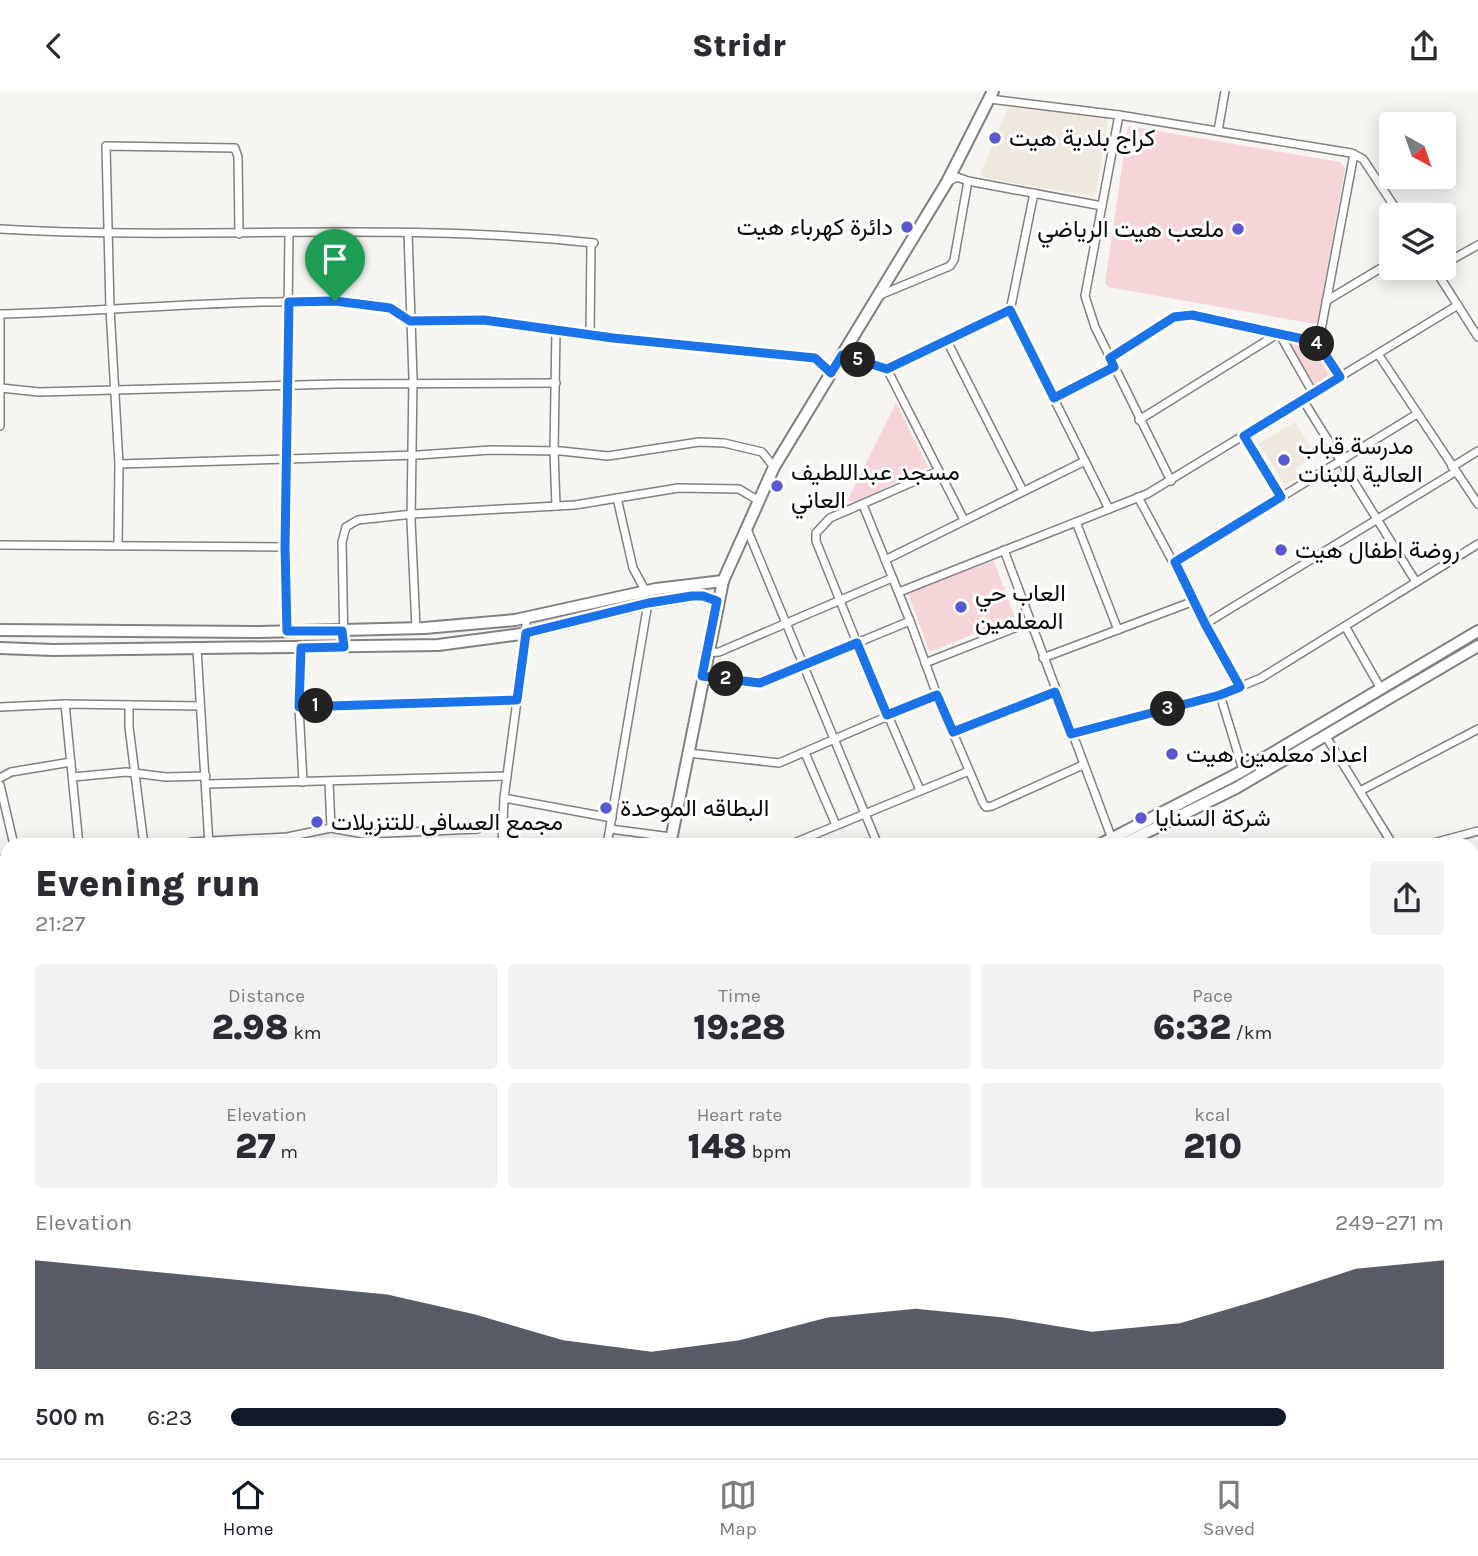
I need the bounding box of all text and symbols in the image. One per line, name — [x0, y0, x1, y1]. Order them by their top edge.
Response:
icon: back — [35, 27, 73, 65]
text: Stridr — [692, 27, 786, 64]
icon: share — [1405, 27, 1443, 65]
north arrow — [1379, 112, 1456, 189]
map controls — [1379, 112, 1456, 280]
place label: كراج بلدية هيت — [1009, 124, 1155, 154]
marker: كراج بلدية هيت — [987, 130, 1003, 146]
button: layers — [1379, 203, 1456, 280]
place label: دائرة كهرباء هيت — [737, 213, 893, 242]
place label: ملعب هيت الرياضي — [1037, 215, 1224, 248]
marker: دائرة كهرباء هيت — [899, 219, 915, 235]
marker: ملعب هيت الرياضي — [1230, 221, 1246, 237]
pin — [305, 229, 365, 301]
icon: arrive — [316, 240, 354, 278]
pin: 4 — [1300, 327, 1334, 361]
text: 4 — [1311, 332, 1322, 354]
pin: 5 — [840, 343, 876, 377]
text: 5 — [852, 348, 863, 370]
place label: مدرسة قباب العالية للبنات — [1298, 432, 1422, 488]
marker: مدرسة قباب العالية للبنات — [1276, 452, 1292, 468]
place label: مسجد عبداللطيف العاني — [791, 458, 960, 519]
marker: مسجد عبداللطيف العاني — [769, 478, 785, 494]
place label: روضة اطفال هيت — [1295, 536, 1460, 565]
marker: روضة اطفال هيت — [1273, 542, 1289, 558]
place label: العاب حي المعلمين — [975, 579, 1066, 635]
marker: العاب حي المعلمين — [953, 599, 969, 615]
pin: 2 — [708, 661, 744, 697]
text: 2 — [720, 667, 731, 689]
pin: 1 — [298, 689, 334, 723]
pin: 3 — [1150, 691, 1186, 727]
text: 1 — [312, 694, 319, 716]
text: 3 — [1162, 697, 1173, 719]
place label: اعداد معلمين هيت — [1186, 740, 1368, 768]
marker: اعداد معلمين هيت — [1164, 746, 1180, 762]
place label: البطاقه الموحدة — [620, 794, 769, 823]
marker: البطاقه الموحدة — [598, 800, 614, 816]
place label: شركة السنايا — [1155, 804, 1271, 833]
place label: مجمع العسافي للتنزيلات — [331, 808, 563, 841]
marker: شركة السنايا — [1133, 810, 1149, 826]
marker: مجمع العسافي للتنزيلات — [309, 814, 325, 830]
text: Evening run — [35, 861, 260, 906]
button: share — [1370, 861, 1444, 935]
text: 21:27 — [35, 910, 85, 937]
text: Distance — [228, 985, 305, 1007]
text: Time — [718, 985, 761, 1007]
text: Pace — [1192, 985, 1233, 1007]
text: 2.98 — [211, 1007, 289, 1048]
text: 19:28 — [693, 1007, 786, 1048]
text: 6:32 — [1153, 1007, 1231, 1048]
text: km — [289, 1022, 322, 1044]
text: /km — [1231, 1022, 1272, 1044]
text: Elevation — [226, 1104, 307, 1126]
text: Heart rate — [697, 1104, 782, 1126]
text: kcal — [1194, 1104, 1231, 1126]
text: 27 — [235, 1126, 276, 1167]
text: 148 — [687, 1126, 747, 1167]
text: 210 — [1183, 1126, 1242, 1167]
text: m — [276, 1141, 298, 1163]
text: bpm — [747, 1141, 792, 1163]
text: Elevation — [35, 1209, 132, 1236]
text: 249–271 m — [1335, 1209, 1444, 1236]
text: 500 m — [35, 1404, 105, 1431]
text: 6:23 — [147, 1404, 192, 1431]
tab: Home — [223, 1476, 273, 1540]
tab: Map — [719, 1476, 757, 1540]
tab: Saved — [1203, 1476, 1255, 1540]

